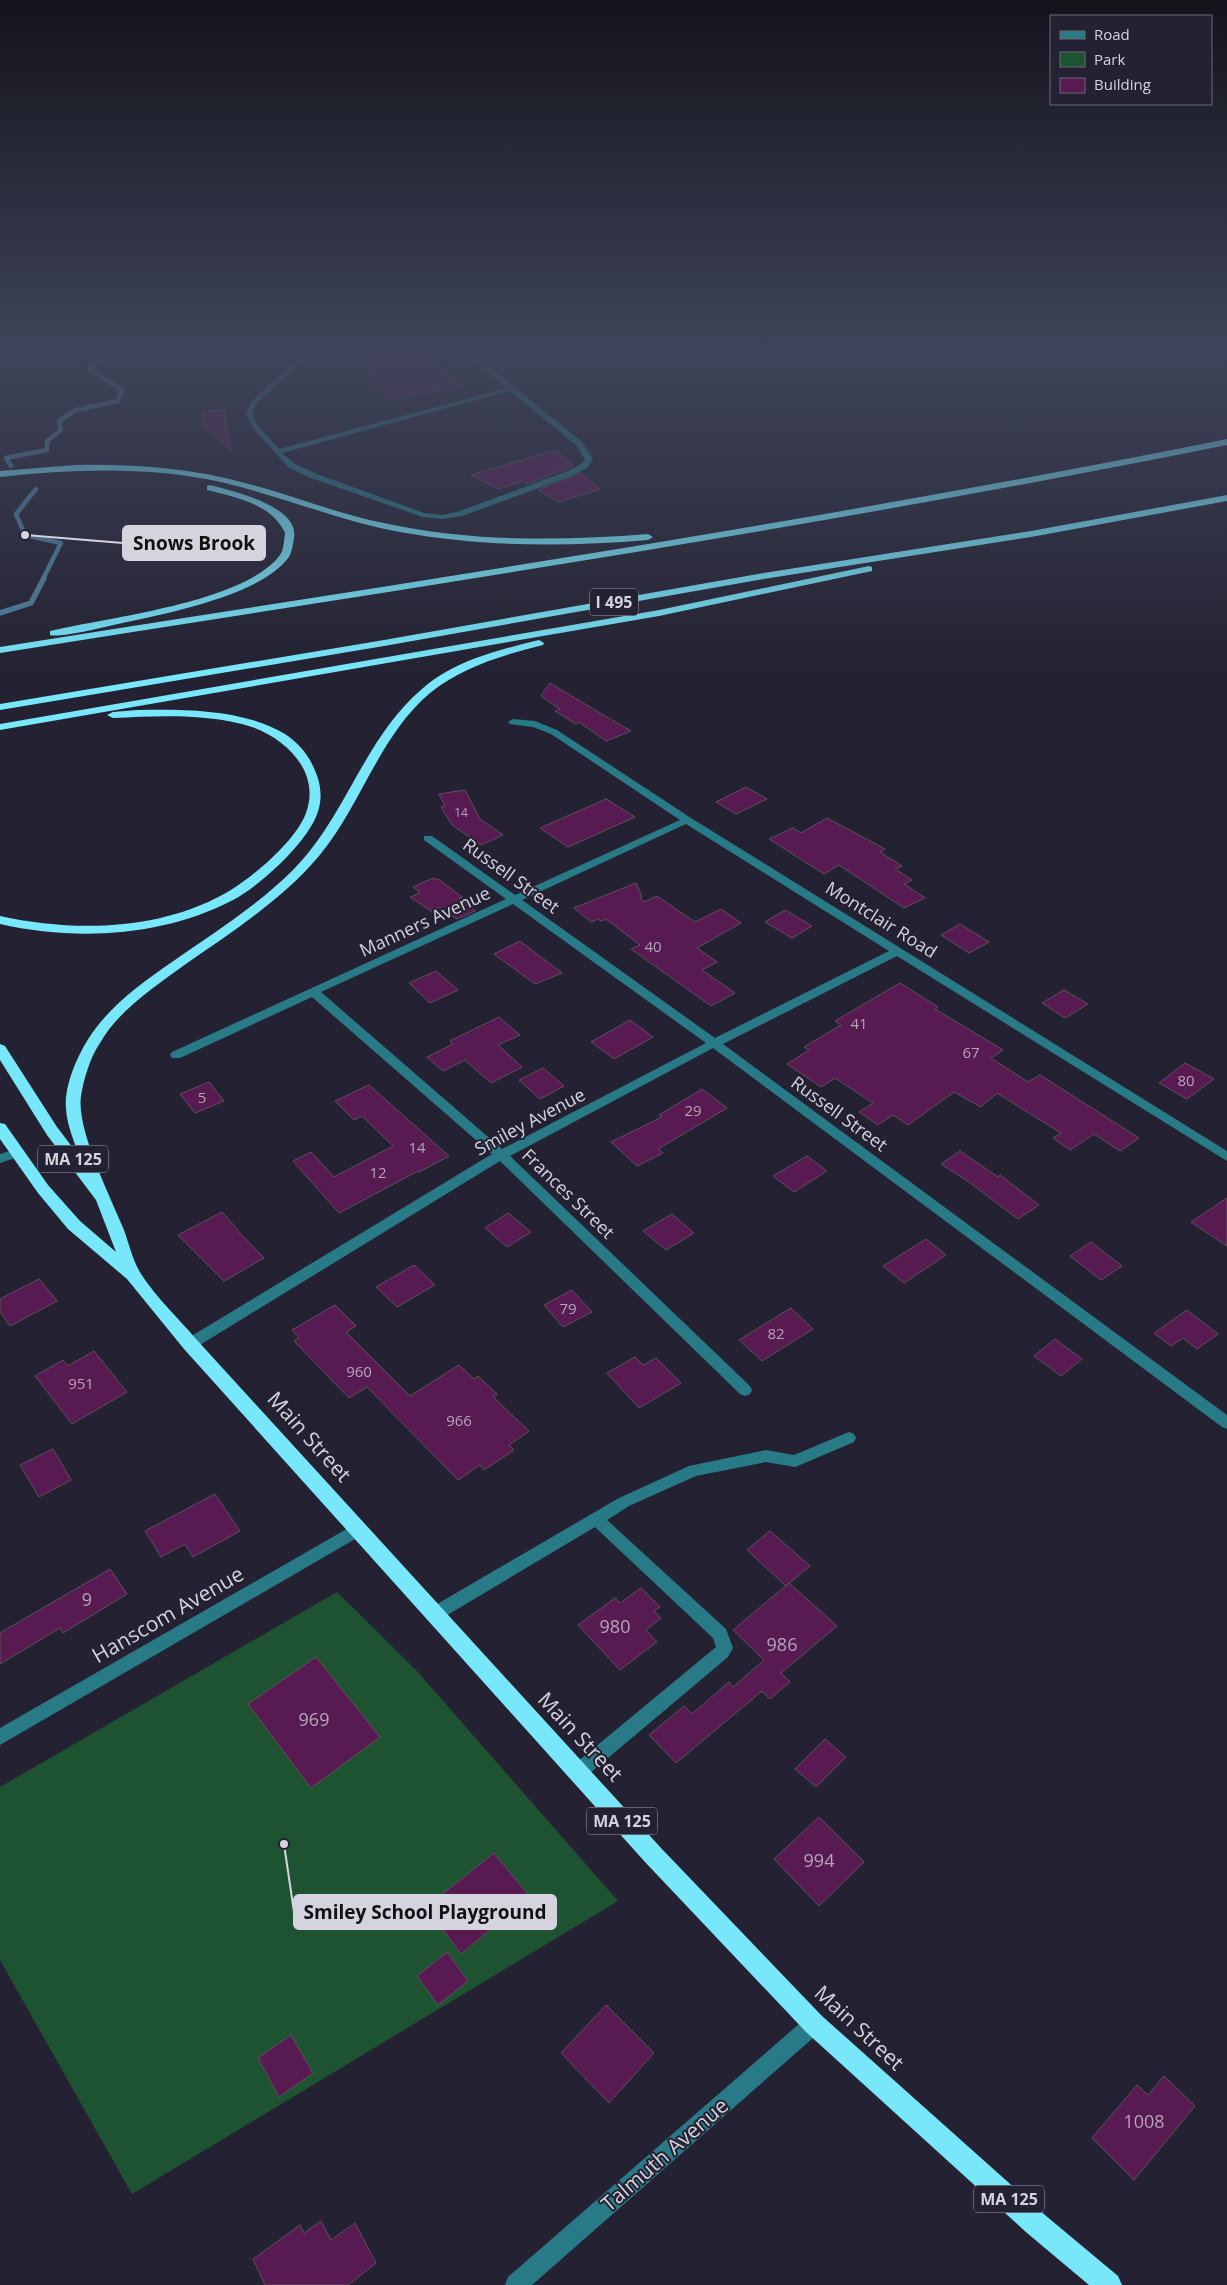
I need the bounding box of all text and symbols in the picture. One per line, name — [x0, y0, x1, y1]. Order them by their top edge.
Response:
legend — [1050, 15, 1212, 105]
text: Road — [1094, 24, 1130, 44]
text: Park — [1094, 49, 1125, 69]
text: Building — [1094, 74, 1151, 94]
callout: Snows Brook — [123, 526, 265, 560]
text: Snows Brook — [133, 530, 255, 556]
road number: I 495 — [590, 588, 638, 616]
house number: 14 — [454, 804, 468, 821]
street label: Russell Street — [459, 832, 565, 918]
street label: Montclair Road — [821, 875, 942, 963]
street label: Manners Avenue — [355, 880, 494, 962]
house number: 40 — [644, 936, 662, 956]
house number: 41 — [850, 1013, 868, 1033]
house number: 67 — [962, 1042, 980, 1062]
street label: Russell Street — [787, 1070, 893, 1156]
house number: 80 — [1177, 1070, 1195, 1090]
street label: Smiley Avenue — [470, 1082, 589, 1160]
house number: 5 — [198, 1087, 206, 1107]
house number: 29 — [684, 1100, 702, 1120]
house number: 14 — [408, 1137, 426, 1157]
street label: Frances Street — [517, 1143, 620, 1244]
road number: MA 125 — [38, 1146, 108, 1172]
house number: 12 — [369, 1162, 387, 1182]
house number: 79 — [559, 1298, 577, 1318]
house number: 82 — [767, 1323, 785, 1343]
house number: 960 — [346, 1361, 372, 1381]
house number: 951 — [68, 1373, 94, 1393]
street label: Main Street — [262, 1385, 358, 1488]
house number: 966 — [446, 1410, 472, 1430]
street label: Hanscom Avenue — [87, 1559, 248, 1669]
house number: 9 — [82, 1587, 92, 1611]
house number: 980 — [600, 1614, 630, 1638]
house number: 986 — [767, 1632, 797, 1656]
street label: Main Street — [532, 1685, 629, 1787]
house number: 969 — [299, 1707, 329, 1731]
road number: MA 125 — [587, 1808, 657, 1834]
house number: 994 — [804, 1848, 834, 1872]
callout: Smiley School Playground — [294, 1895, 556, 1929]
text: Smiley School Playground — [304, 1899, 546, 1925]
street label: Main Street — [809, 1979, 911, 2076]
street label: Talmuth Avenue — [595, 2091, 734, 2217]
house number: 1008 — [1123, 2109, 1165, 2133]
road number: MA 125 — [974, 2186, 1044, 2212]

